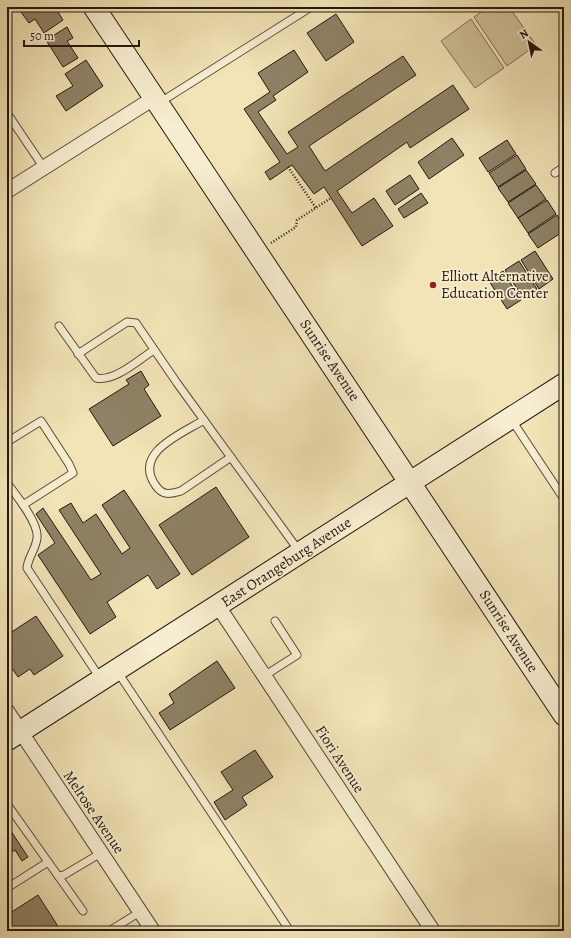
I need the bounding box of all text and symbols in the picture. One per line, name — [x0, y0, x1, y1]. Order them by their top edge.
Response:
scale bar — [24, 22, 139, 48]
north arrow — [509, 22, 549, 62]
text: N — [516, 26, 531, 43]
text: 50 m — [30, 28, 54, 44]
place label: Elliott Alternative Education Center — [441, 266, 549, 303]
marker: Elliott Alternative Education Center — [428, 280, 438, 290]
street label: Sunrise Avenue — [295, 315, 365, 405]
street label: East Orangeburg Avenue — [217, 512, 355, 612]
street label: Sunrise Avenue — [475, 586, 543, 676]
street label: Fiori Avenue — [311, 721, 369, 797]
street label: Melrose Avenue — [59, 767, 129, 858]

